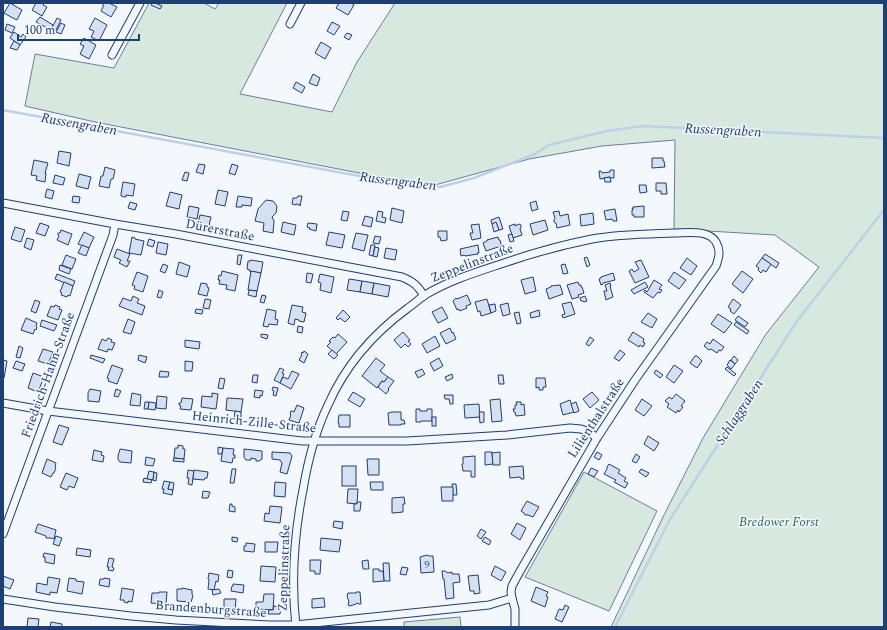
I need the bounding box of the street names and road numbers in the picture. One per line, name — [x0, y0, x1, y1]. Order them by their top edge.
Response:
street label: Dürerstraße — [184, 214, 256, 246]
street label: Zeppelinstraße — [428, 238, 516, 288]
street label: Friedrich-Hahn-Straße — [16, 309, 80, 441]
street label: Lilienthalstraße — [562, 374, 630, 462]
street label: Heinrich-Zille-Straße — [191, 406, 317, 438]
street label: Zeppelinstraße — [272, 524, 296, 612]
street label: Brandenburgstraße — [155, 595, 267, 623]

